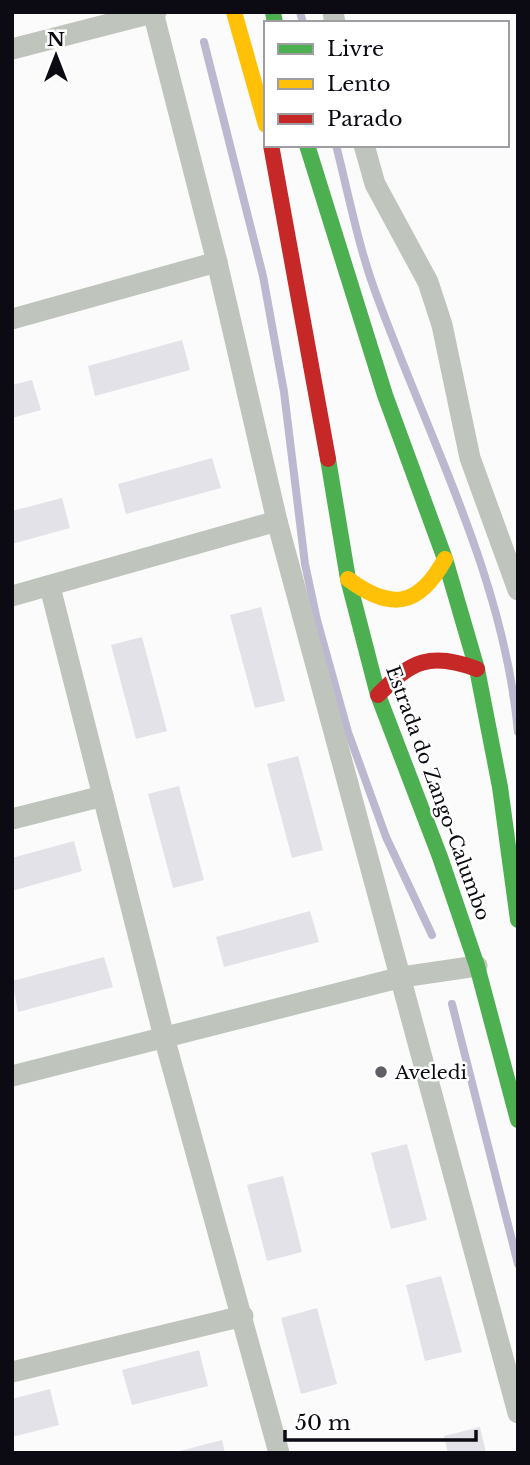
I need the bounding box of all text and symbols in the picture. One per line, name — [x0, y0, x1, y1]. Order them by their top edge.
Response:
north arrow — [21, 21, 91, 91]
legend — [264, 21, 509, 147]
text: N — [47, 28, 65, 51]
text: Livre — [327, 36, 384, 62]
text: Lento — [327, 71, 390, 97]
text: Parado — [327, 106, 402, 132]
street label: Estrada do Zango-Calumbo — [381, 663, 495, 923]
place label: Aveledi — [394, 1061, 468, 1084]
marker: Aveledi — [373, 1064, 389, 1080]
scale bar — [285, 1398, 476, 1442]
text: 50 m — [295, 1410, 351, 1436]

